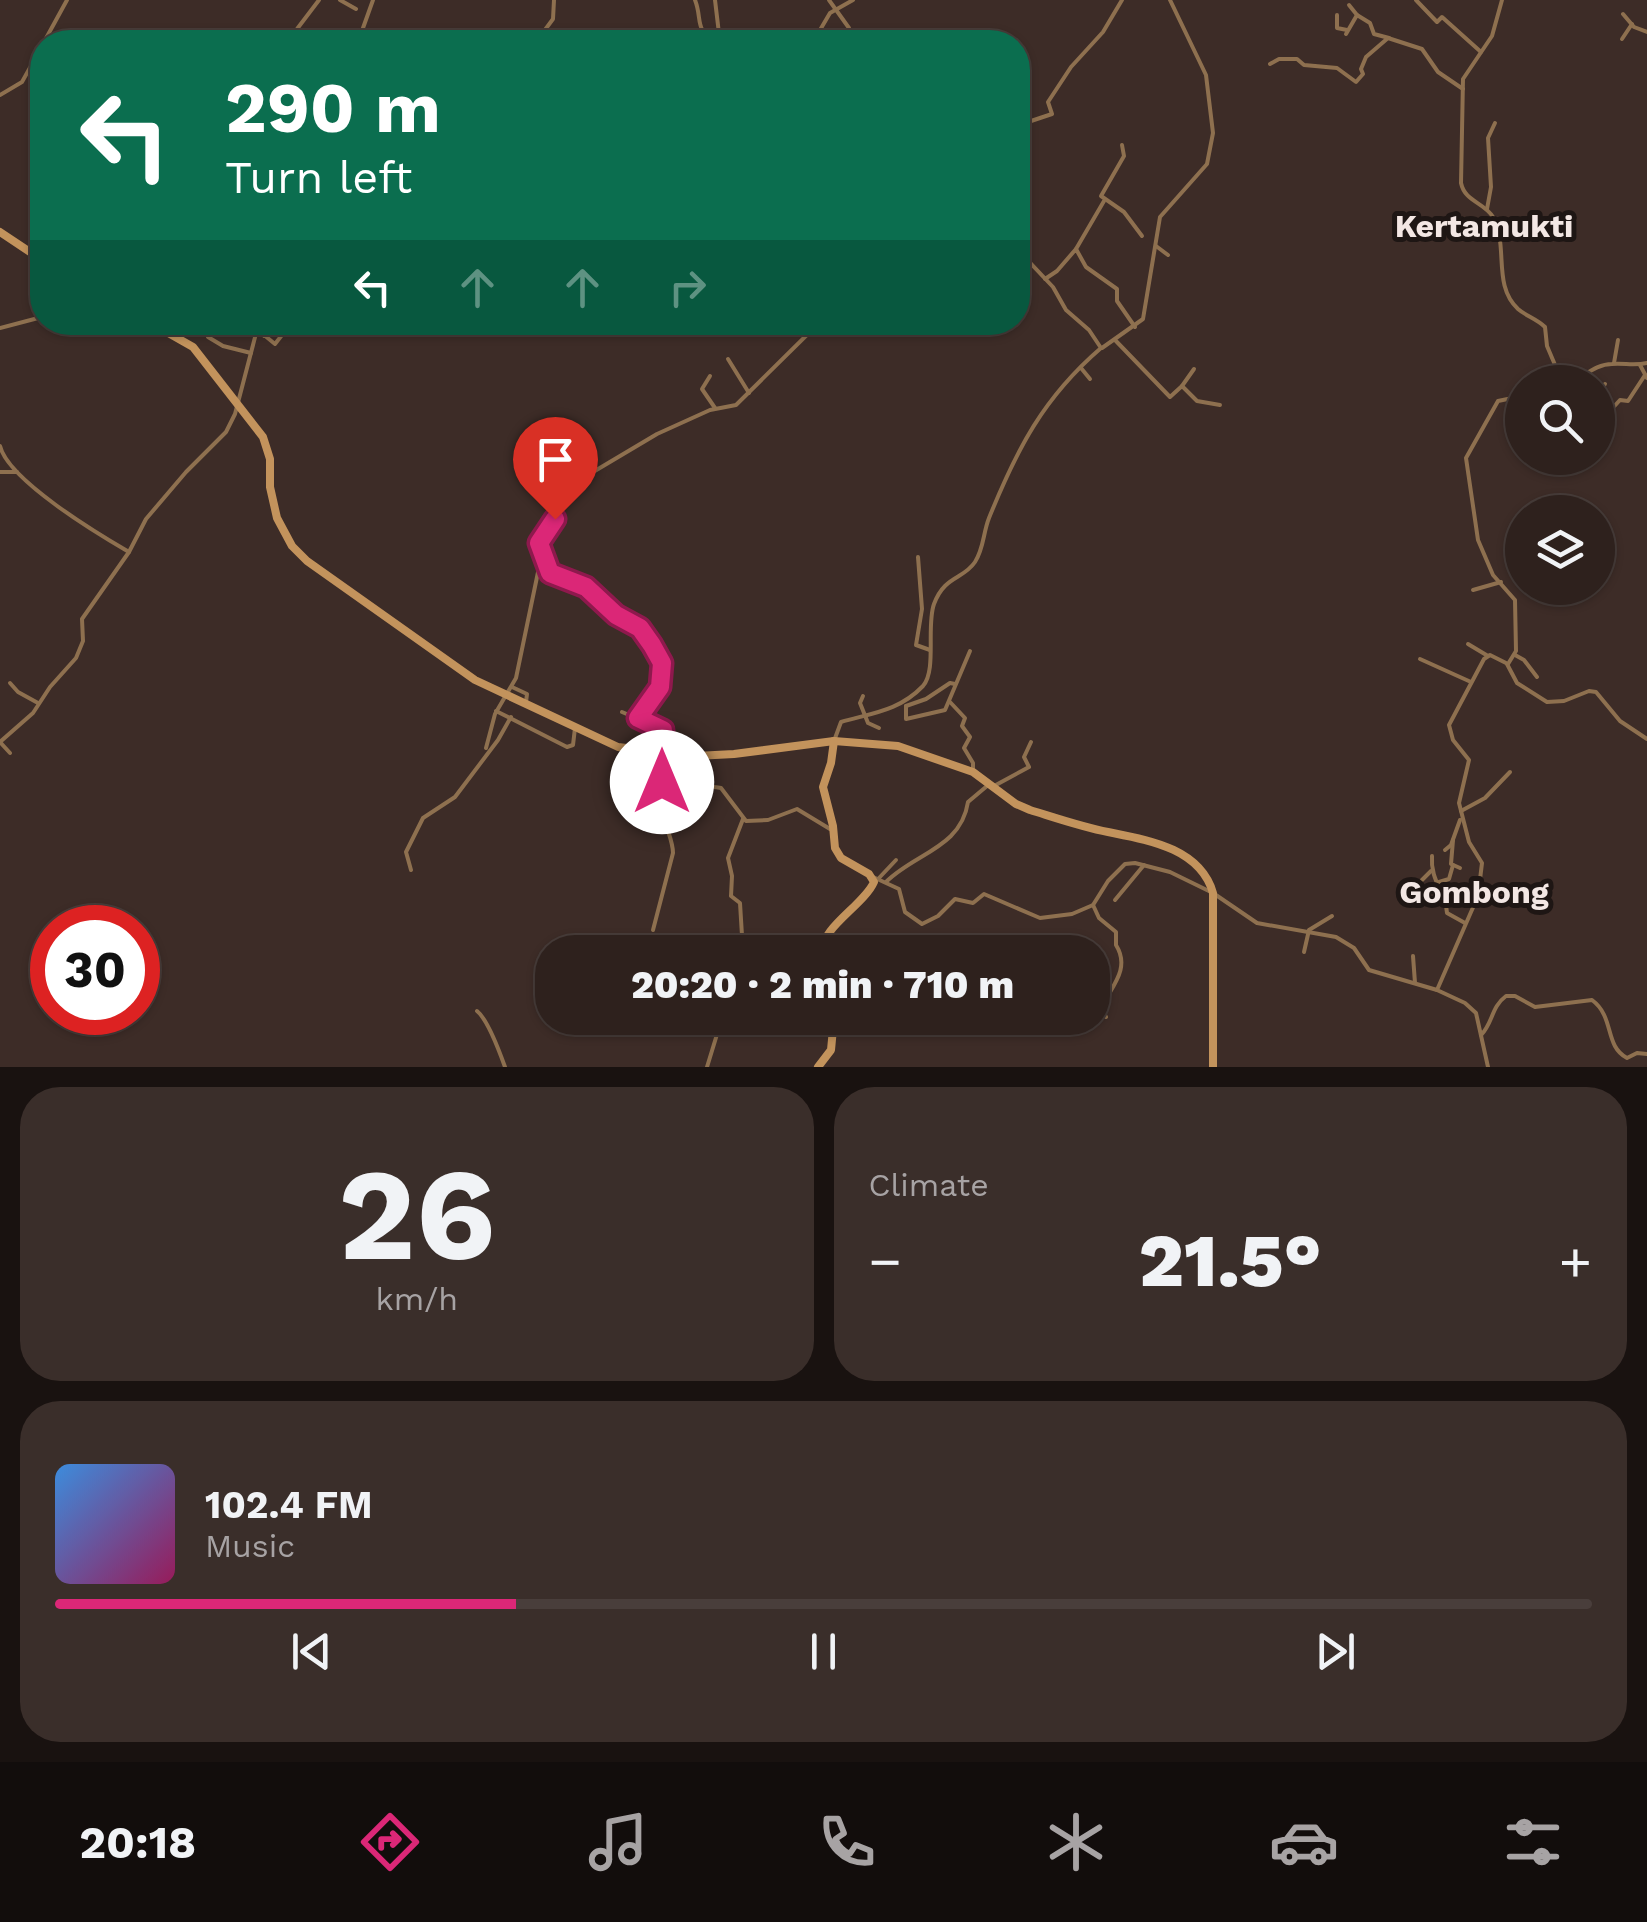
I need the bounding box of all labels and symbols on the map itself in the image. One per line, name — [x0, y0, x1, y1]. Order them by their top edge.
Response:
district label: Kertamukti — [1395, 207, 1573, 245]
pin — [513, 417, 598, 520]
position arrow — [610, 730, 714, 834]
district label: Gombong — [1399, 873, 1549, 911]
speed limit sign: 30 — [30, 905, 160, 1035]

